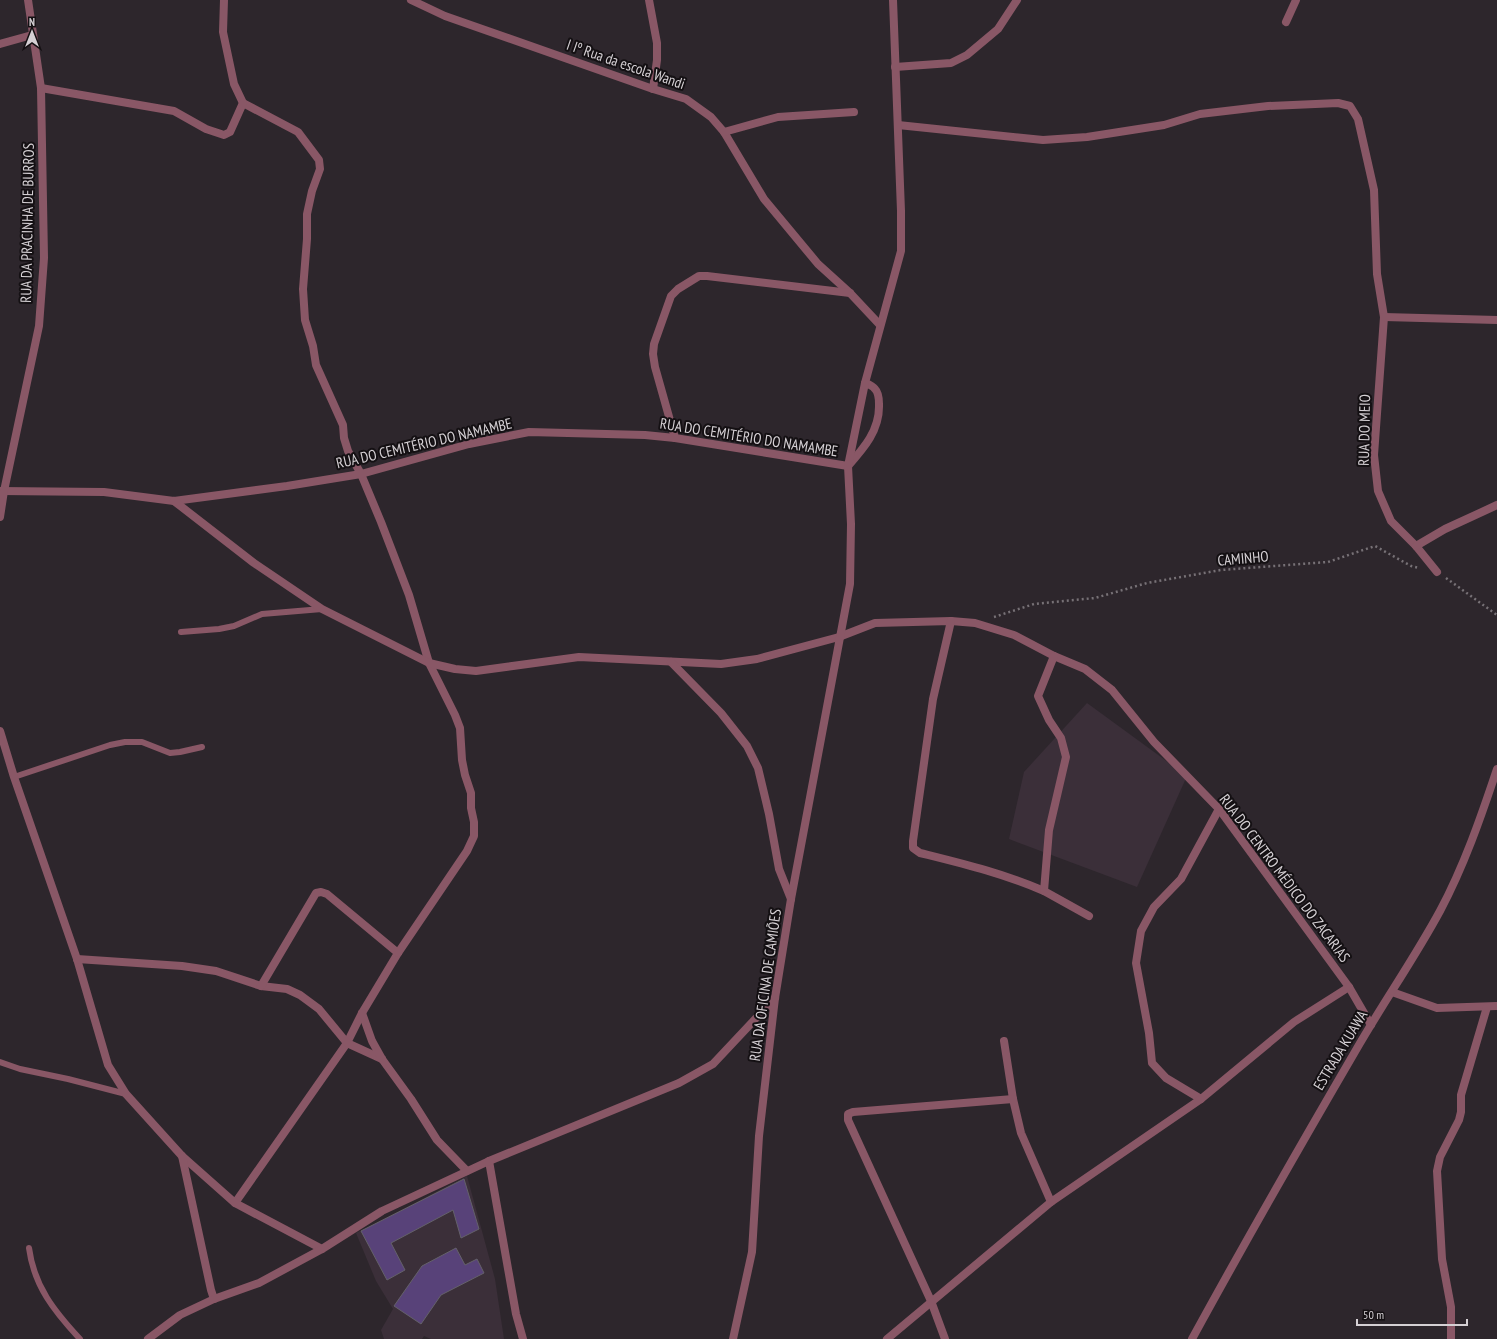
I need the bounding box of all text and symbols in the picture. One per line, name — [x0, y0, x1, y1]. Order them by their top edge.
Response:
north arrow — [12, 12, 52, 52]
text: N — [29, 15, 35, 29]
street label: I Iº Rua da escola Wandi — [564, 35, 688, 93]
street label: RUA DA PRACINHA DE BURROS — [16, 143, 38, 303]
street label: RUA DO MEIO — [1354, 394, 1374, 466]
street label: RUA DO CEMITÉRIO DO NAMAMBE — [334, 414, 514, 472]
street label: RUA DO CEMITÉRIO DO NAMAMBE — [659, 414, 839, 460]
street label: CAMINHO — [1217, 546, 1269, 570]
street label: RUA DO CENTRO MÉDICO DO ZACARIAS — [1216, 790, 1354, 966]
street label: RUA DA OFICINA DE CAMIÕES — [745, 908, 785, 1062]
street label: ESTRADA KUAWA — [1309, 1006, 1372, 1093]
scale bar — [1357, 1301, 1467, 1327]
text: 50 m — [1363, 1307, 1384, 1322]

